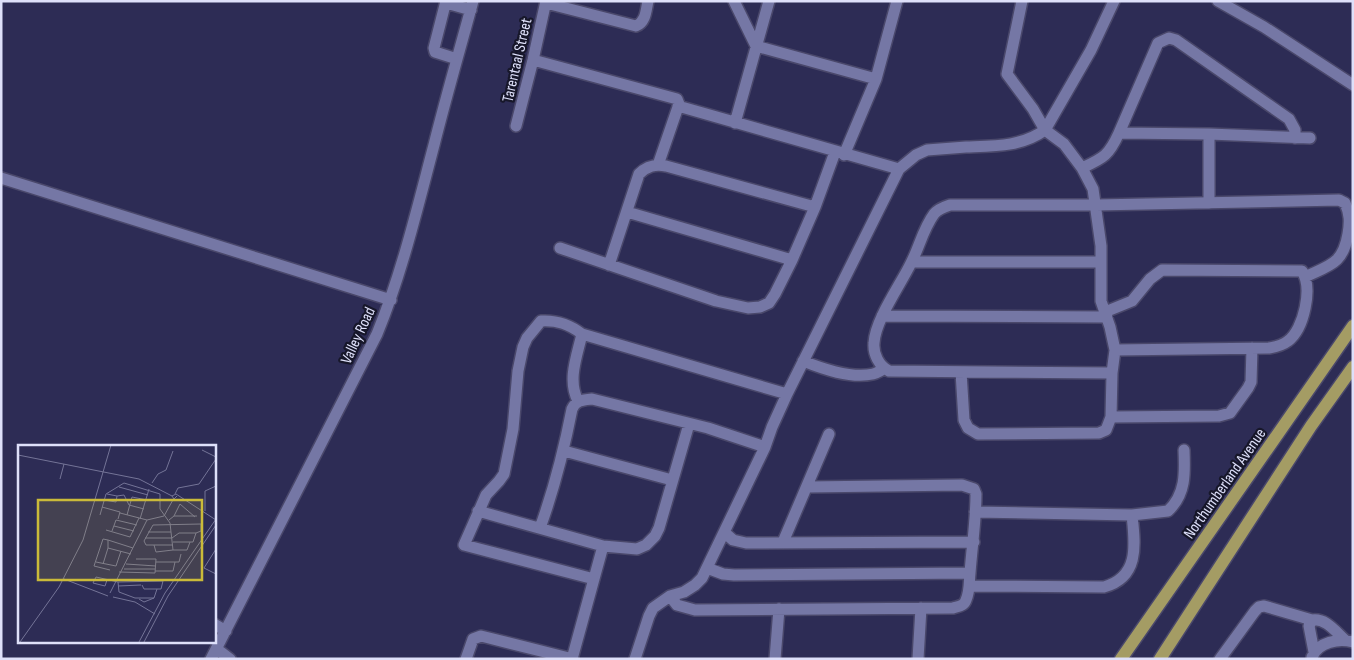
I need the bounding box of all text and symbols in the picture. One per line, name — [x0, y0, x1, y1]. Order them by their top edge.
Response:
street label: Tarentaal Street — [499, 16, 536, 104]
street label: Valley Road — [337, 304, 380, 367]
street label: Northumberland Avenue — [1180, 425, 1270, 543]
inset map — [18, 445, 215, 642]

